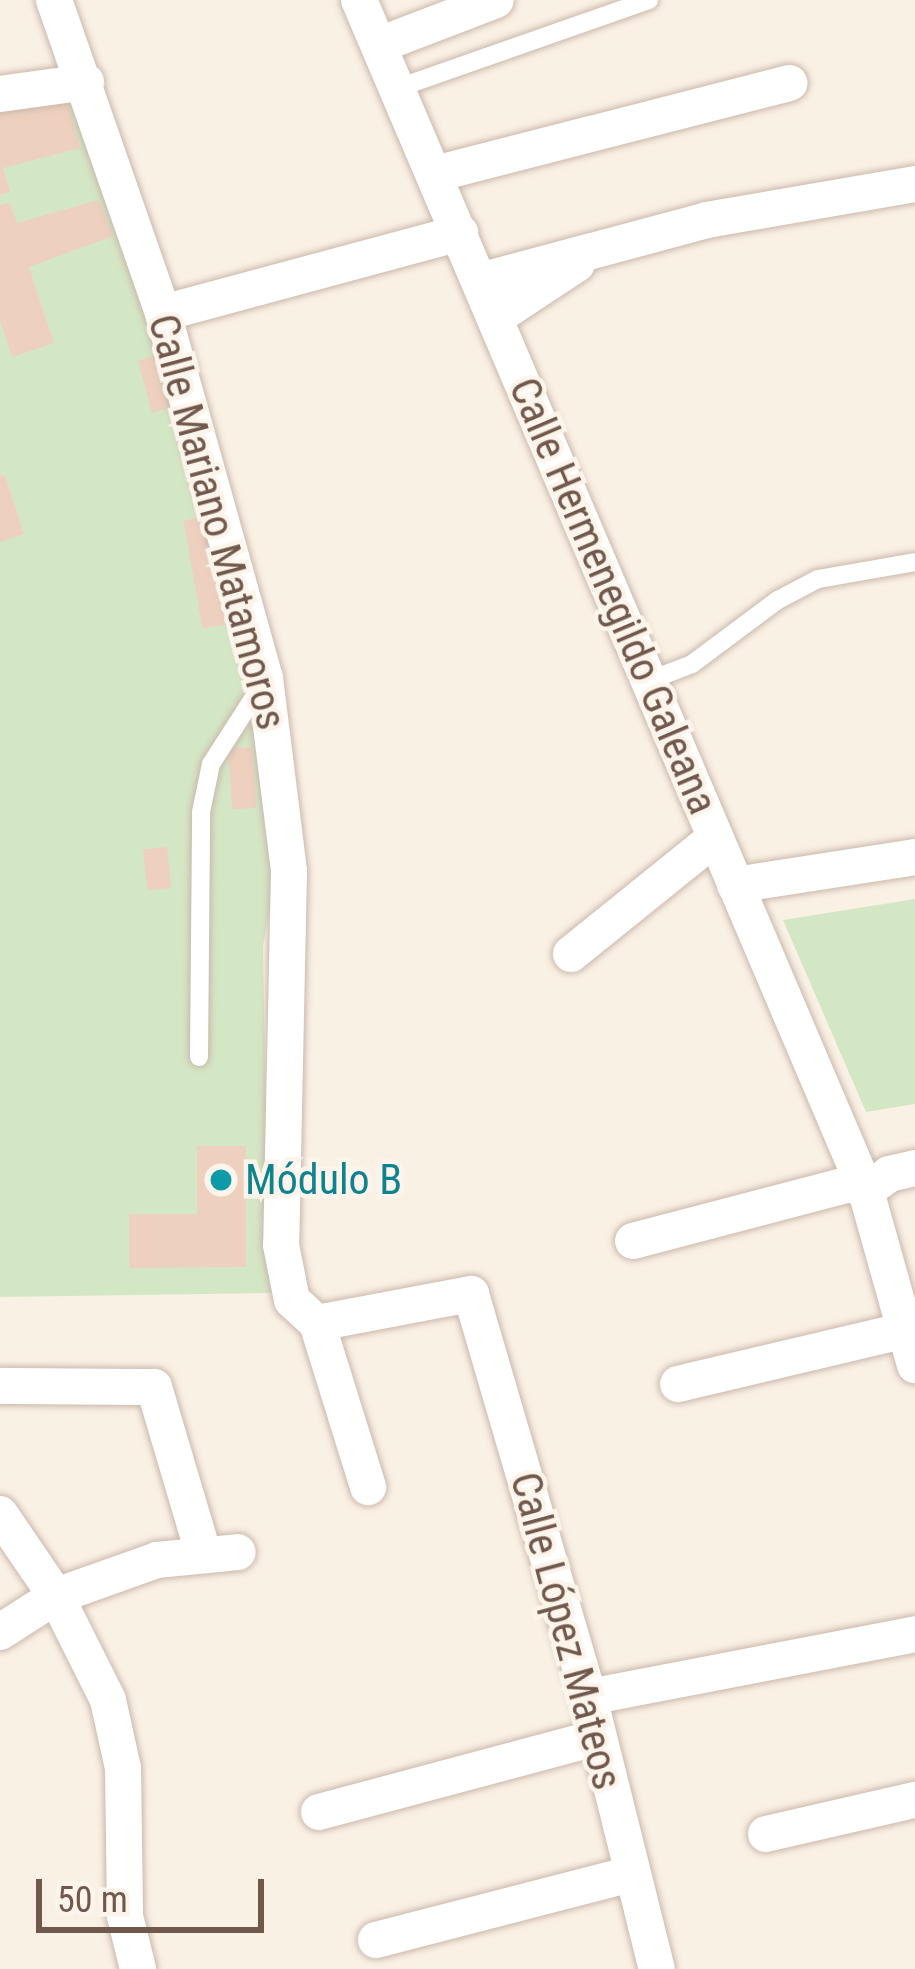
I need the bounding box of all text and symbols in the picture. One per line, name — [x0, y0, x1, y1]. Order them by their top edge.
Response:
street label: Calle Mariano Matamoros — [137, 309, 297, 735]
street label: Calle Hermenegildo Galeana — [498, 370, 728, 822]
place label: Módulo B — [245, 1155, 402, 1205]
marker: Módulo B — [208, 1167, 234, 1193]
street label: Calle López Mateos — [499, 1467, 633, 1795]
scale bar — [42, 1855, 270, 1929]
text: 50 m — [57, 1879, 128, 1921]

